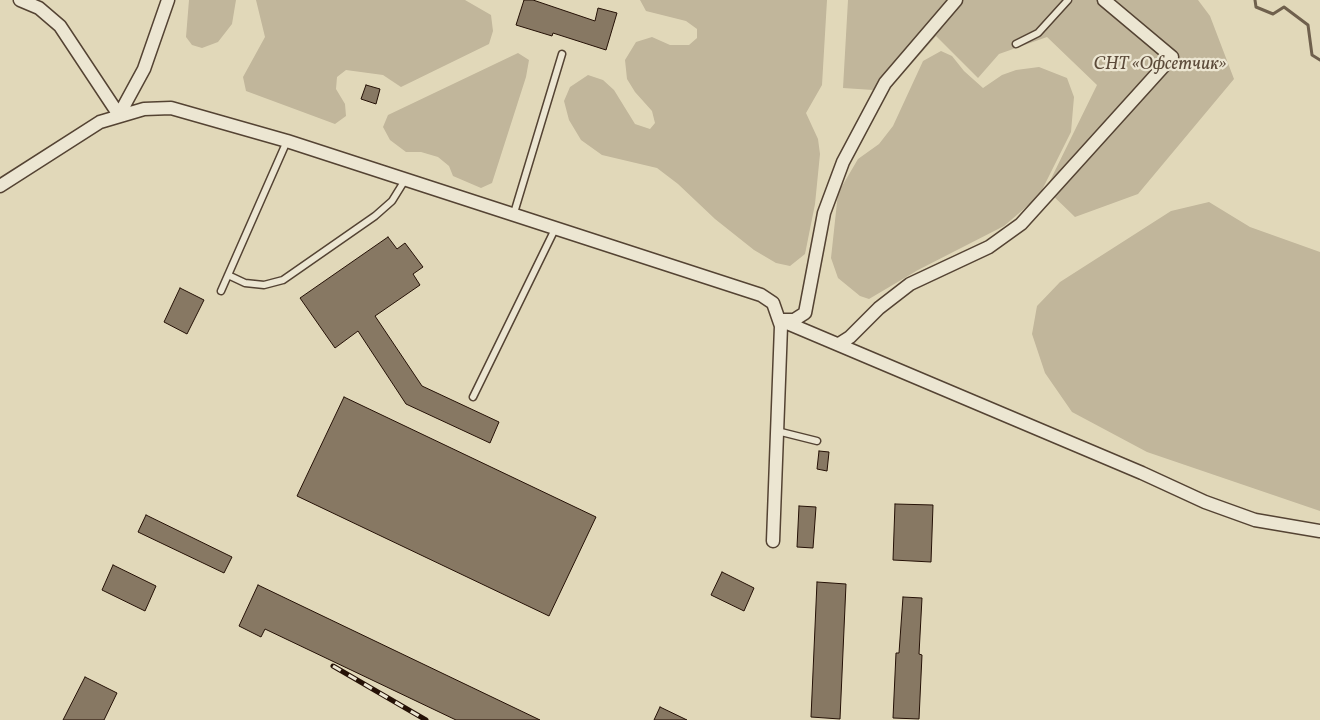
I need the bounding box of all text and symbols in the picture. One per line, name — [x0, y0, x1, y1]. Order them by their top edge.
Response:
park label: СНТ «Офсетчик» — [1094, 55, 1226, 77]

